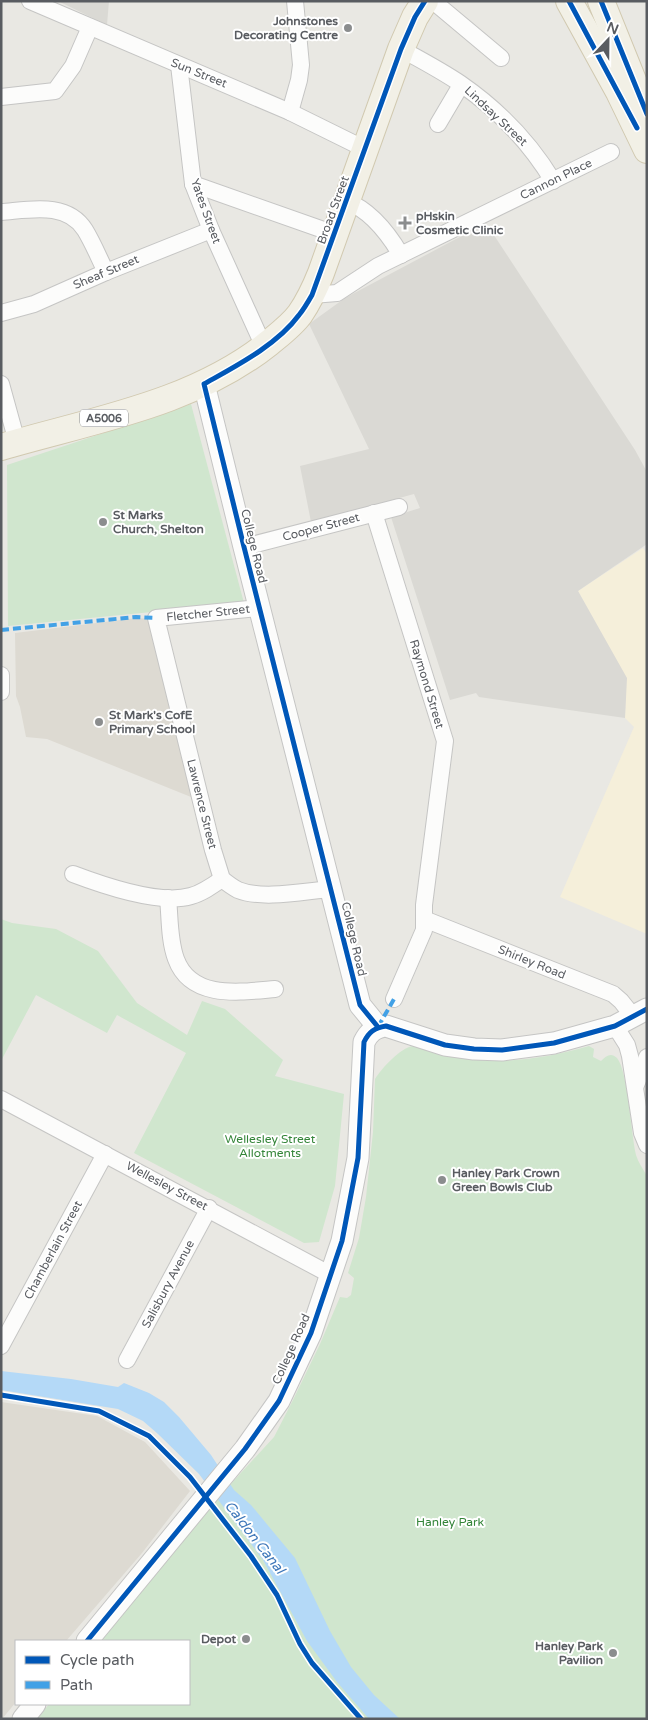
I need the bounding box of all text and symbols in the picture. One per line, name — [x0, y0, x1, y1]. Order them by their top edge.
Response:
place label: Johnstones Decorating Centre — [234, 14, 338, 43]
north arrow — [583, 15, 633, 65]
text: N — [604, 18, 621, 38]
marker: Johnstones Decorating Centre — [342, 22, 354, 34]
street label: Sun Street — [169, 55, 230, 91]
street label: Lindsay Street — [462, 83, 531, 149]
street label: Cannon Place — [518, 155, 594, 202]
street label: Broad Street — [314, 174, 352, 246]
street label: Yates Street — [188, 177, 224, 246]
place label: pHskin Cosmetic Clinic — [416, 209, 504, 237]
marker: pHskin Cosmetic Clinic — [398, 216, 412, 230]
street label: Sheaf Street — [71, 252, 141, 292]
road number: A5006 — [80, 409, 128, 426]
place label: St Marks Church, Shelton — [113, 508, 204, 536]
street label: College Road — [238, 508, 270, 584]
street label: Cooper Street — [281, 510, 361, 544]
marker: St Marks Church, Shelton — [97, 516, 109, 528]
street label: Fletcher Street — [165, 602, 251, 624]
street label: Raymond Street — [407, 638, 447, 731]
place label: St Mark's CofE Primary School — [109, 708, 195, 737]
marker: St Mark's CofE Primary School — [93, 716, 105, 728]
street label: Lawrence Street — [184, 758, 220, 851]
street label: College Road — [339, 900, 369, 978]
street label: Shirley Road — [496, 942, 568, 982]
park label: Wellesley Street Allotments — [225, 1132, 316, 1160]
street label: Wellesley Street — [124, 1159, 211, 1214]
place label: Hanley Park Crown Green Bowls Club — [452, 1166, 560, 1194]
marker: Hanley Park Crown Green Bowls Club — [436, 1174, 448, 1186]
street label: Chamberlain Street — [21, 1198, 85, 1302]
street label: Salisbury Avenue — [139, 1237, 197, 1330]
street label: College Road — [269, 1312, 313, 1386]
water label: Caldon Canal — [221, 1497, 289, 1578]
park label: Hanley Park — [416, 1515, 484, 1529]
place label: Depot — [201, 1632, 236, 1647]
marker: Depot — [240, 1633, 252, 1645]
place label: Hanley Park Pavilion — [535, 1639, 603, 1667]
legend — [15, 1640, 190, 1705]
marker: Hanley Park Pavilion — [607, 1647, 619, 1659]
text: Cycle path — [60, 1651, 134, 1669]
text: Path — [60, 1676, 93, 1694]

